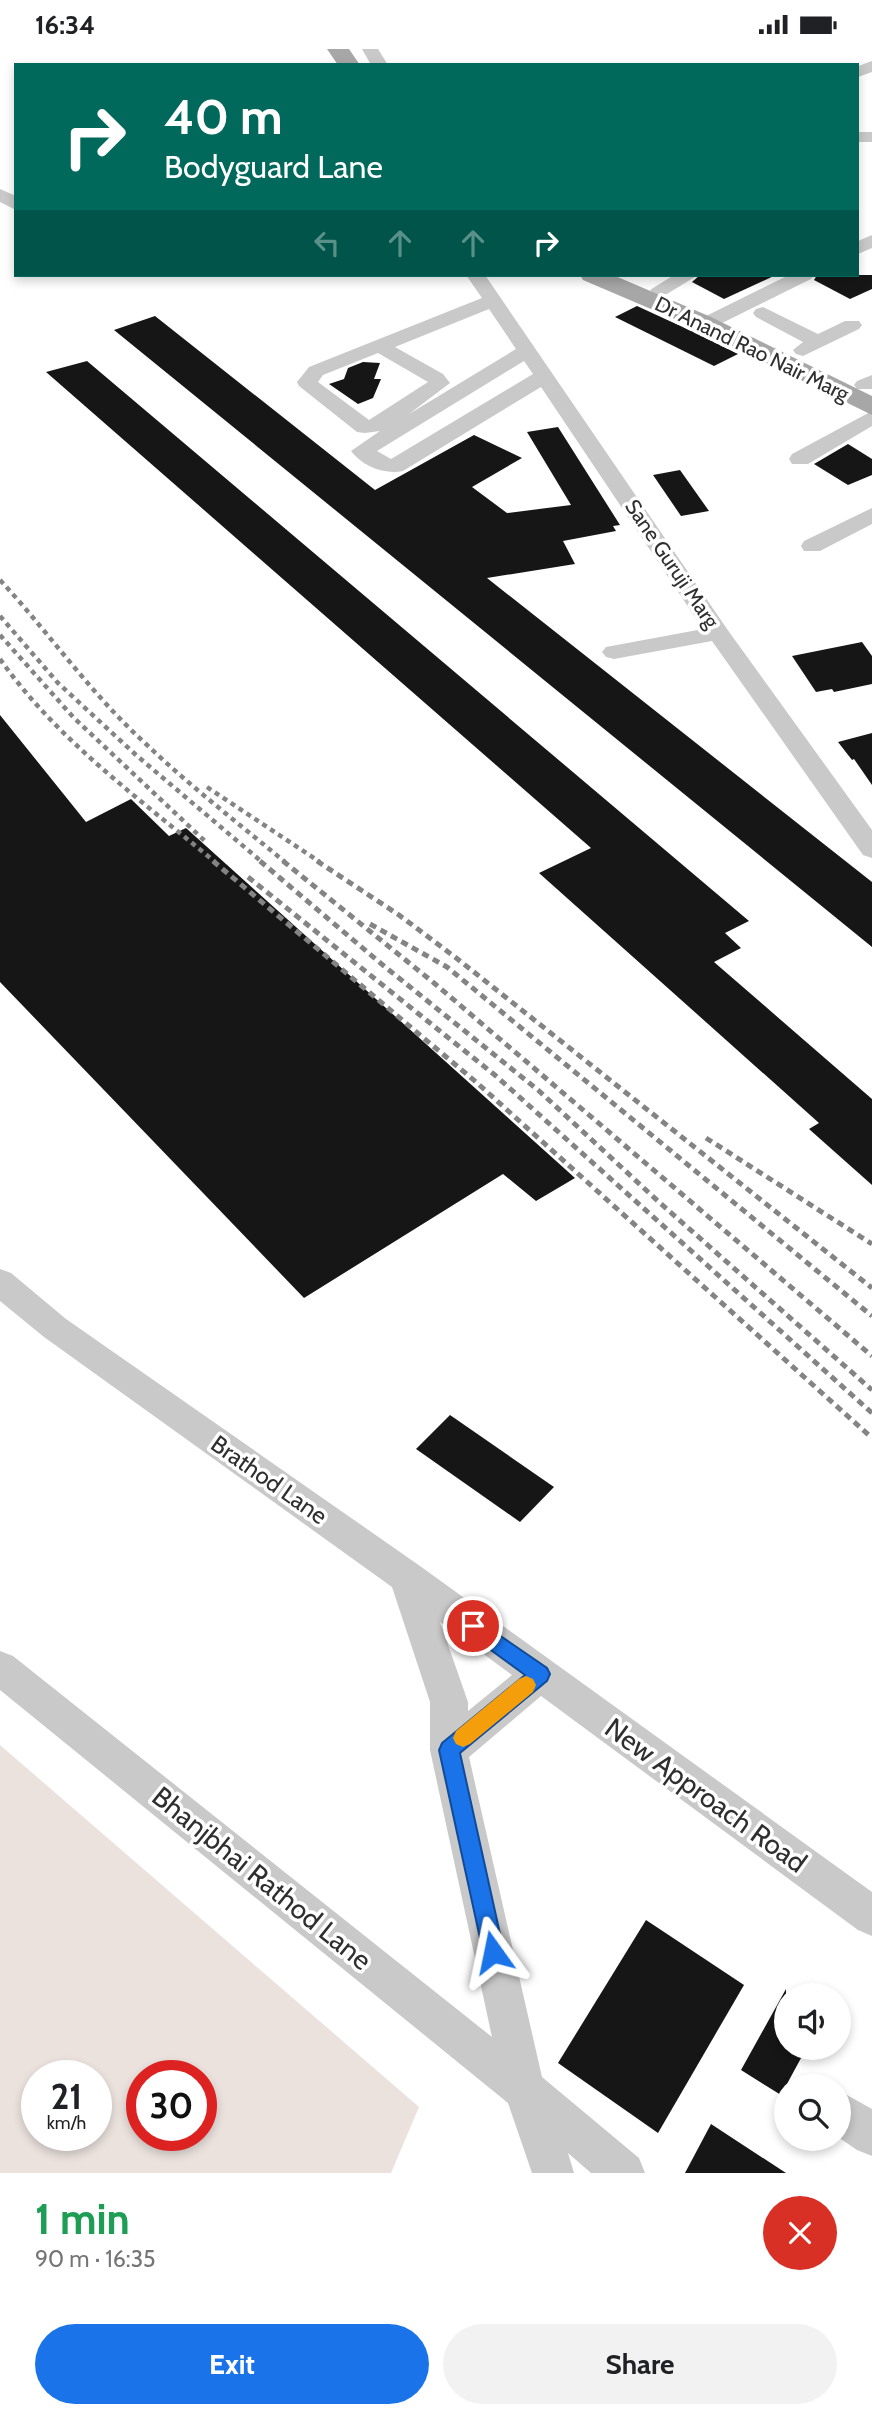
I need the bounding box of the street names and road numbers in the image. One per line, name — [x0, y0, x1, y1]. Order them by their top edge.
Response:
street label: Dr Anand Rao Nair Marg — [651, 291, 854, 407]
street label: Sane Guruji Marg — [619, 495, 725, 634]
street label: Brathod Lane — [206, 1429, 333, 1530]
street label: New Approach Road — [599, 1710, 813, 1880]
street label: Bhanjbhai Rathod Lane — [145, 1779, 379, 1977]

